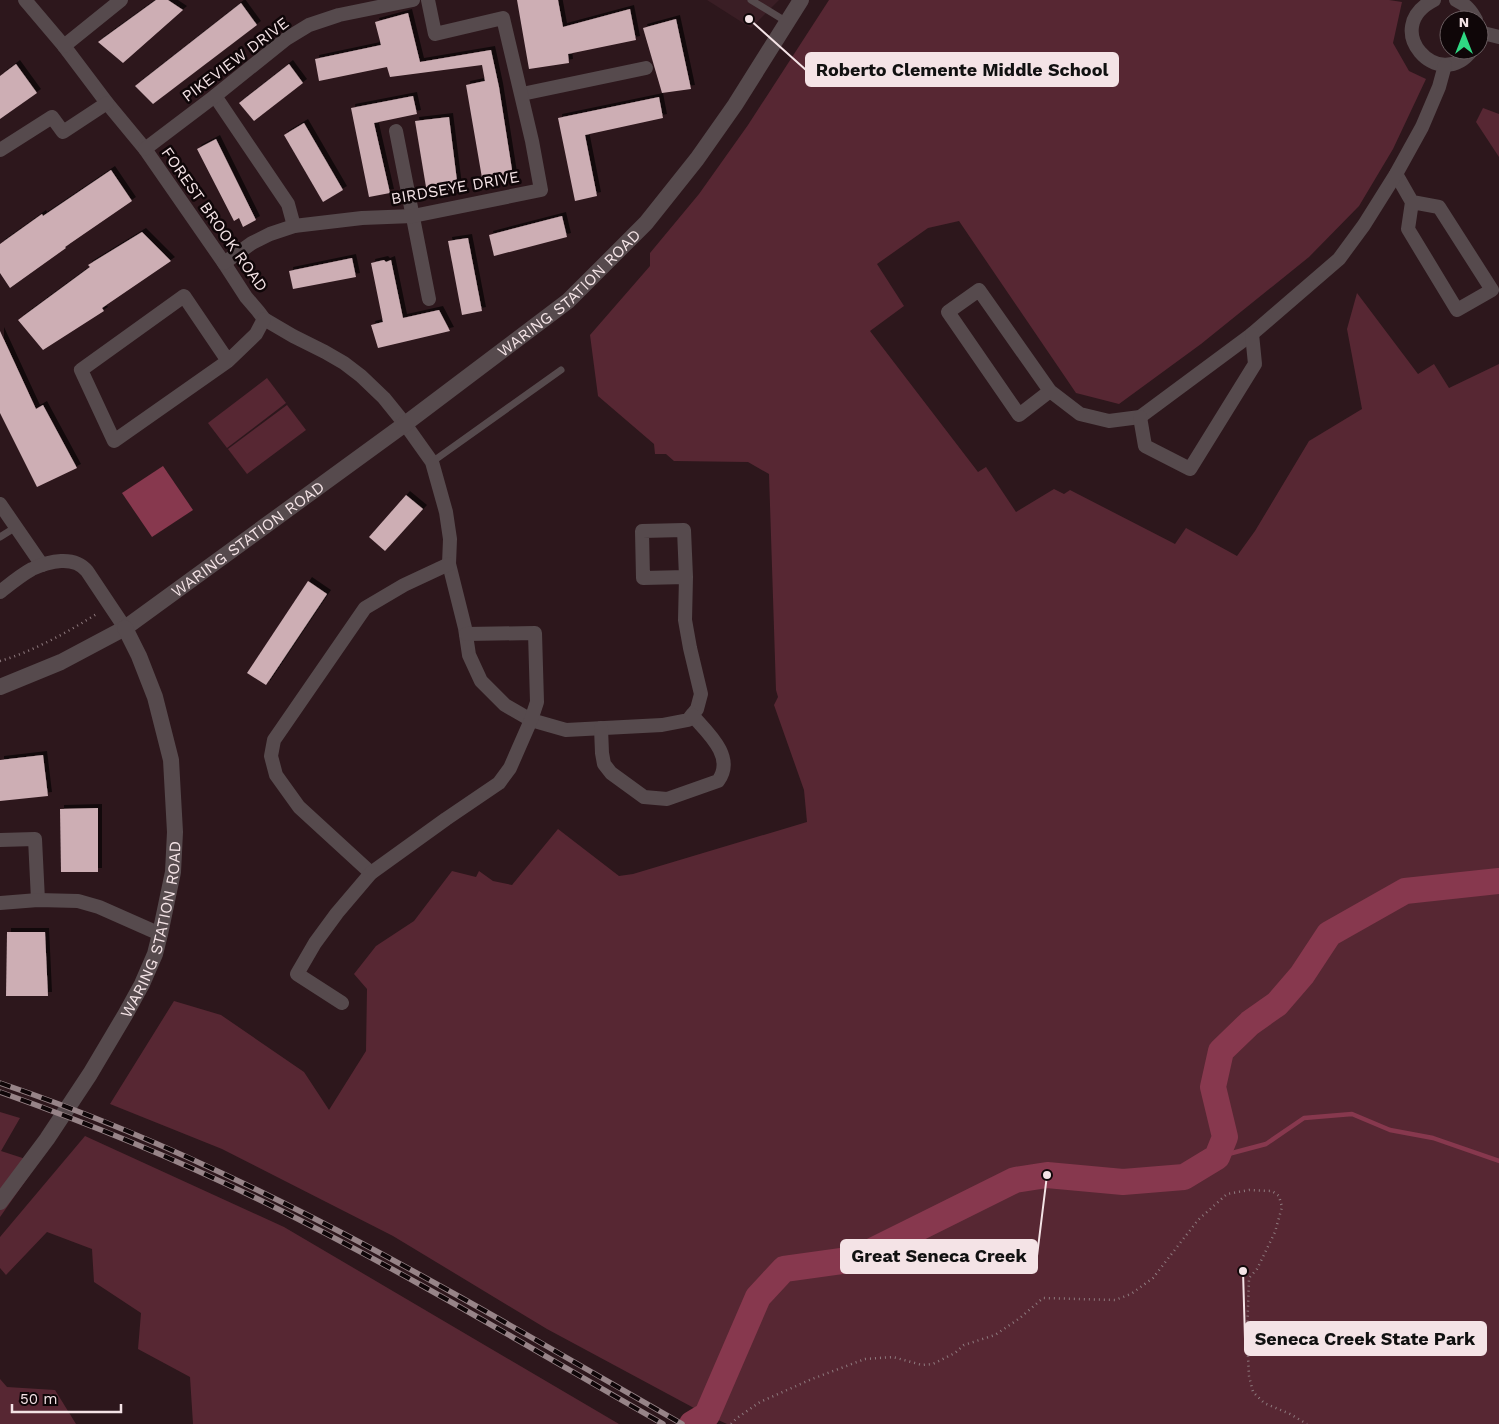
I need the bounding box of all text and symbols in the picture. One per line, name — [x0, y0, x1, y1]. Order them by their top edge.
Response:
north arrow — [1439, 10, 1489, 60]
street label: PIKEVIEW DRIVE — [178, 13, 292, 106]
text: N — [1459, 14, 1469, 30]
callout: Roberto Clemente Middle School — [806, 53, 1118, 86]
text: Roberto Clemente Middle School — [816, 59, 1108, 80]
street label: FOREST BROOK ROAD — [158, 143, 272, 295]
street label: BIRDSEYE DRIVE — [390, 167, 521, 208]
street label: WARING STATION ROAD — [494, 225, 645, 361]
street label: WARING STATION ROAD — [168, 477, 328, 601]
street label: WARING STATION ROAD — [116, 840, 185, 1021]
callout: Great Seneca Creek — [841, 1240, 1037, 1273]
text: Great Seneca Creek — [851, 1245, 1027, 1266]
callout: Seneca Creek State Park — [1245, 1322, 1486, 1355]
text: Seneca Creek State Park — [1255, 1328, 1476, 1349]
scale bar — [12, 1382, 121, 1414]
text: 50 m — [20, 1390, 57, 1408]

